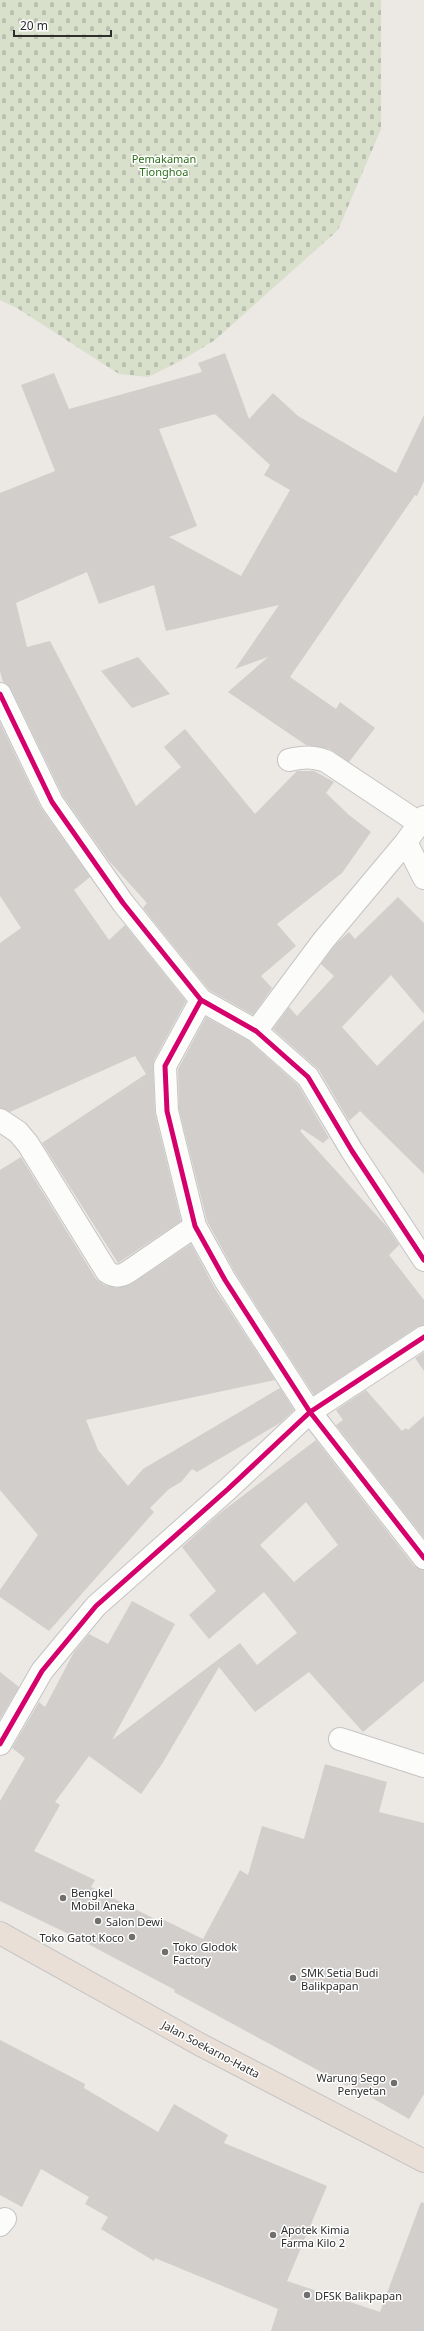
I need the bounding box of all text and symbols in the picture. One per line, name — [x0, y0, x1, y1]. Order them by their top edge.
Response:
scale bar — [14, 12, 111, 38]
text: 20 m — [20, 17, 48, 34]
park label: Pemakaman Tionghoa — [132, 151, 196, 179]
place label: Bengkel Mobil Aneka — [71, 1885, 135, 1913]
marker: Bengkel Mobil Aneka — [58, 1893, 68, 1903]
place label: Salon Dewi — [106, 1914, 163, 1929]
marker: Salon Dewi — [93, 1916, 103, 1926]
place label: Toko Gatot Koco — [40, 1930, 124, 1945]
marker: Toko Gatot Koco — [127, 1932, 137, 1942]
place label: Toko Glodok Factory — [173, 1939, 237, 1967]
marker: Toko Glodok Factory — [160, 1947, 170, 1957]
place label: SMK Setia Budi Balikpapan — [301, 1965, 378, 1993]
marker: SMK Setia Budi Balikpapan — [288, 1973, 298, 1983]
street label: Jalan Soekarno-Hatta — [159, 2016, 263, 2081]
place label: Warung Sego Penyetan — [316, 2070, 386, 2098]
marker: Warung Sego Penyetan — [389, 2078, 399, 2088]
place label: Apotek Kimia Farma Kilo 2 — [281, 2222, 349, 2250]
marker: Apotek Kimia Farma Kilo 2 — [268, 2230, 278, 2240]
place label: DFSK Balikpapan — [315, 2288, 402, 2303]
marker: DFSK Balikpapan — [302, 2290, 312, 2300]

